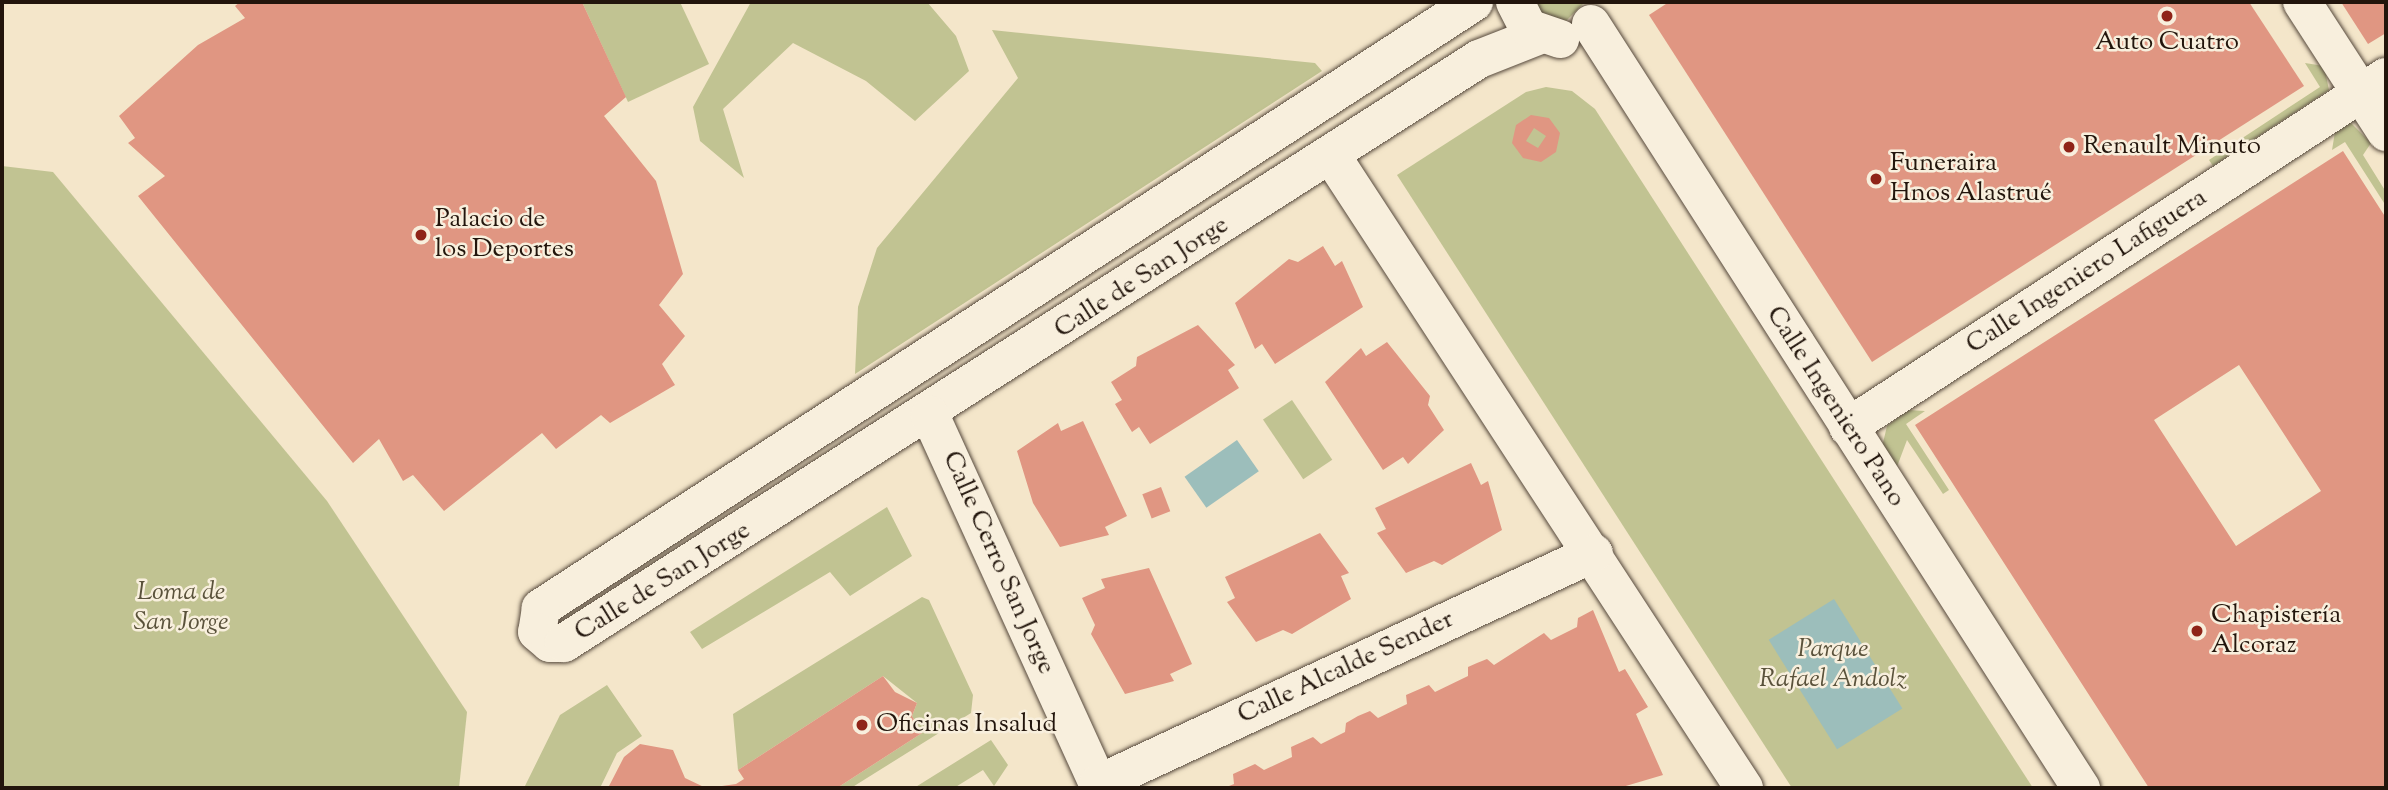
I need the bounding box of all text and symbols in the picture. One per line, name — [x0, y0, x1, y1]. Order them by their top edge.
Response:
marker: Auto Cuatro — [2159, 8, 2175, 24]
place label: Auto Cuatro — [2095, 27, 2239, 59]
place label: Renault Minuto — [2083, 131, 2261, 163]
marker: Renault Minuto — [2061, 139, 2077, 155]
place label: Funeraira Hnos Alastrué — [1890, 148, 2052, 210]
marker: Funeraira Hnos Alastrué — [1868, 171, 1884, 187]
street label: Calle Ingeniero Lafiguera — [1961, 183, 2213, 361]
place label: Palacio de los Deportes — [435, 204, 574, 266]
street label: Calle de San Jorge — [1049, 210, 1235, 346]
marker: Palacio de los Deportes — [413, 227, 429, 243]
street label: Calle Ingeniero Pano — [1759, 301, 1911, 513]
street label: Calle Cerro San Jorge — [935, 447, 1061, 679]
street label: Calle de San Jorge — [569, 515, 757, 649]
park label: Loma de San Jorge — [134, 577, 228, 638]
place label: Chapistería Alcoraz — [2211, 600, 2341, 662]
street label: Calle Alcalde Sender — [1233, 604, 1459, 732]
marker: Chapistería Alcoraz — [2189, 623, 2205, 639]
park label: Parque Rafael Andolz — [1759, 634, 1907, 696]
place label: Oficinas Insalud — [876, 709, 1057, 741]
marker: Oficinas Insalud — [854, 717, 870, 733]

